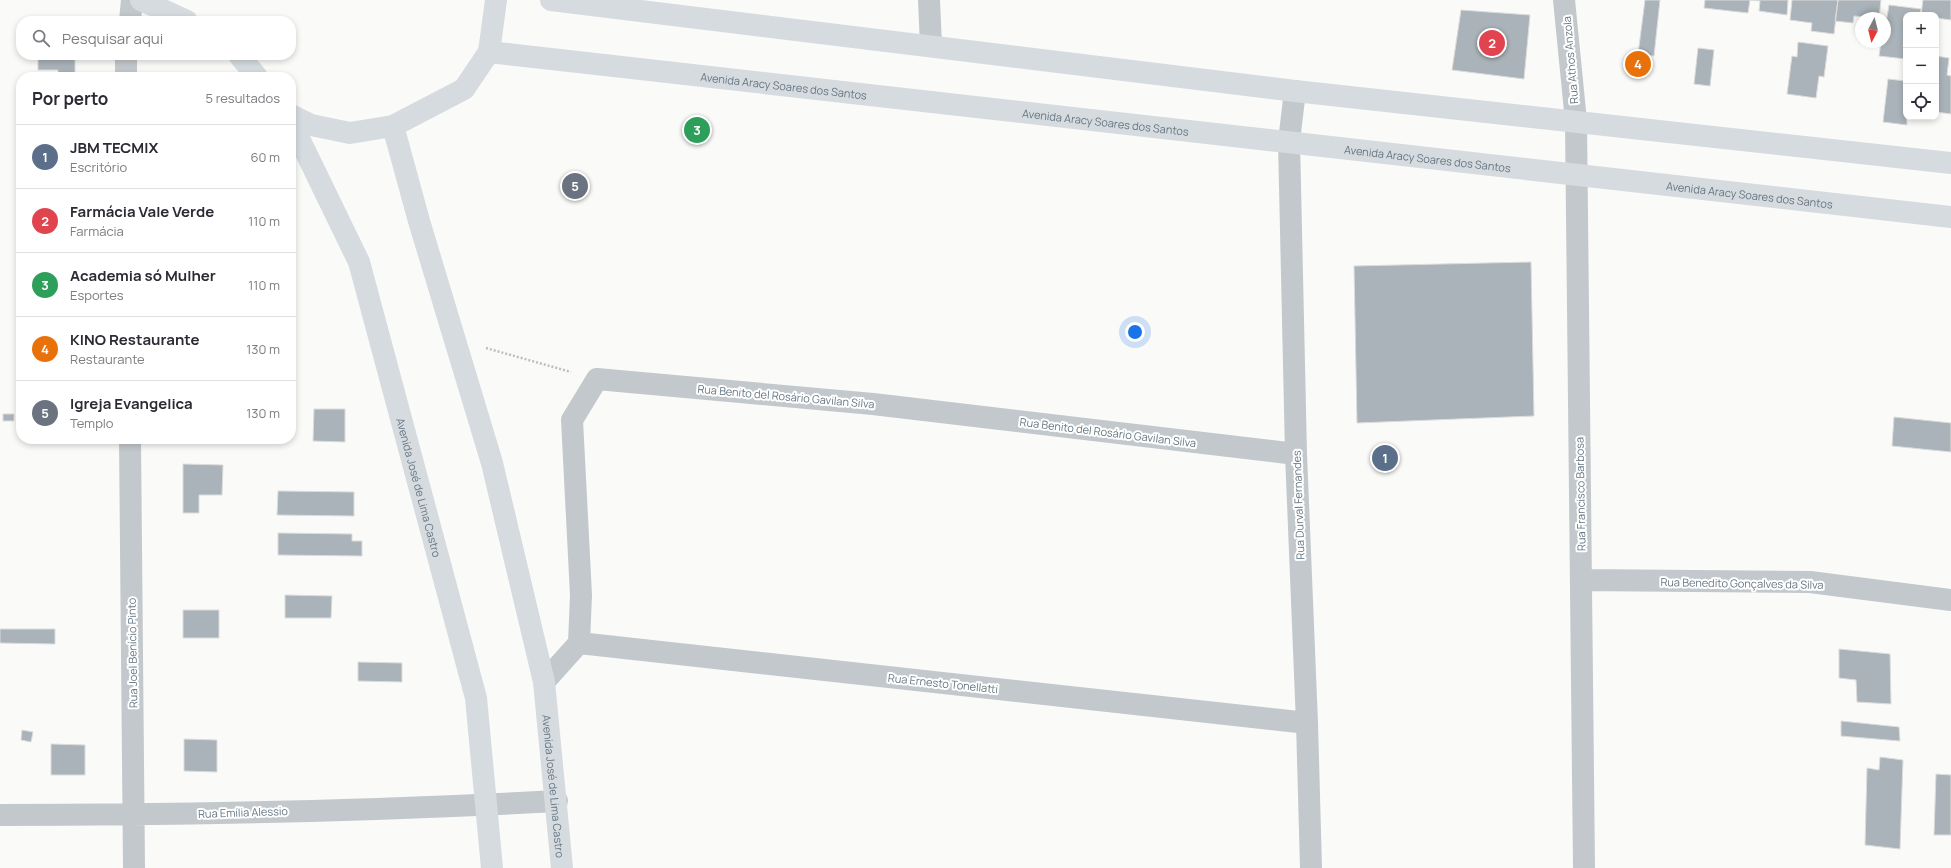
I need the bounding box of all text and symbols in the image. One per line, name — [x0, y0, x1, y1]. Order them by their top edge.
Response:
north arrow — [1855, 12, 1891, 48]
map controls — [1903, 12, 1939, 120]
button: + — [1903, 12, 1939, 48]
search box — [16, 16, 296, 60]
street label: Rua Athos Anzola — [1559, 16, 1581, 104]
icon: search — [30, 27, 52, 49]
text: Pesquisar aqui — [62, 28, 163, 49]
pin: 2 — [1479, 28, 1505, 58]
button: − — [1903, 48, 1939, 84]
pin: 4 — [1625, 49, 1651, 79]
street label: Avenida Aracy Soares dos Santos — [700, 68, 868, 102]
button: locate — [1903, 84, 1939, 120]
text: Por perto — [32, 87, 108, 110]
text: 5 resultados — [206, 89, 280, 107]
street label: Avenida Aracy Soares dos Santos — [1022, 105, 1190, 138]
pin: 3 — [684, 115, 710, 145]
text: JBM TECMIX — [70, 137, 158, 158]
street label: Avenida Aracy Soares dos Santos — [1344, 141, 1512, 175]
text: 1 — [42, 148, 48, 166]
text: 60 m — [250, 148, 280, 166]
text: Escritório — [70, 158, 127, 176]
pin: 5 — [562, 171, 588, 201]
street label: Avenida Aracy Soares dos Santos — [1665, 177, 1834, 211]
text: Farmácia Vale Verde — [70, 201, 214, 222]
text: 2 — [41, 212, 49, 230]
text: 110 m — [248, 212, 280, 230]
text: Farmácia — [70, 222, 124, 240]
text: Academia só Mulher — [70, 265, 216, 286]
text: 3 — [41, 276, 49, 294]
text: 110 m — [248, 276, 280, 294]
text: Esportes — [70, 286, 124, 304]
your location — [1125, 322, 1145, 342]
text: KINO Restaurante — [70, 329, 199, 350]
text: 4 — [41, 340, 49, 358]
text: 130 m — [246, 340, 280, 358]
text: Restaurante — [70, 350, 145, 368]
street label: Rua Benito del Rosário Gavilan Silva — [697, 381, 875, 411]
text: Igreja Evangelica — [70, 393, 193, 414]
text: 5 — [41, 404, 49, 422]
text: 130 m — [246, 404, 280, 422]
text: Templo — [70, 414, 114, 432]
street label: Rua Benito del Rosário Gavilan Silva — [1019, 414, 1197, 450]
street label: Avenida José de Lima Castro — [394, 416, 445, 559]
street label: Rua Francisco Barbosa — [1572, 437, 1588, 551]
pin: 1 — [1372, 443, 1398, 473]
street label: Rua Durval Fernandes — [1289, 450, 1307, 560]
street label: Rua Benedito Gonçalves da Silva — [1660, 574, 1824, 592]
street label: Rua Joel Benício Pinto — [124, 597, 140, 708]
street label: Rua Ernesto Tonellatti — [887, 670, 999, 696]
street label: Avenida José de Lima Castro — [540, 714, 569, 859]
street label: Rua Emília Alessio — [198, 803, 289, 821]

